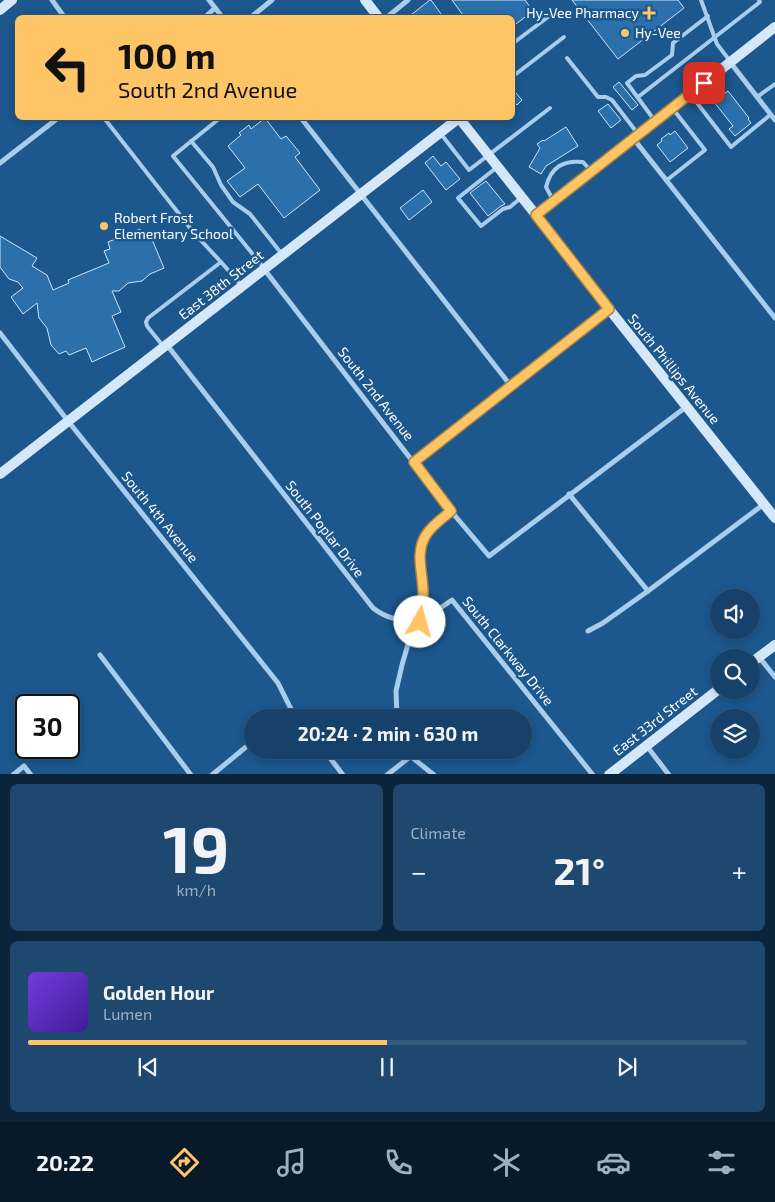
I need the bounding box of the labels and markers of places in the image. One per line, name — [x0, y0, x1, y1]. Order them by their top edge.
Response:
place label: Hy-Vee Pharmacy — [526, 4, 640, 21]
marker: Hy-Vee Pharmacy — [643, 7, 655, 19]
place label: Hy-Vee — [635, 24, 681, 41]
marker: Hy-Vee — [619, 27, 631, 39]
pin — [683, 62, 725, 104]
place label: Robert Frost Elementary School — [114, 209, 234, 242]
marker: Robert Frost Elementary School — [98, 220, 110, 232]

